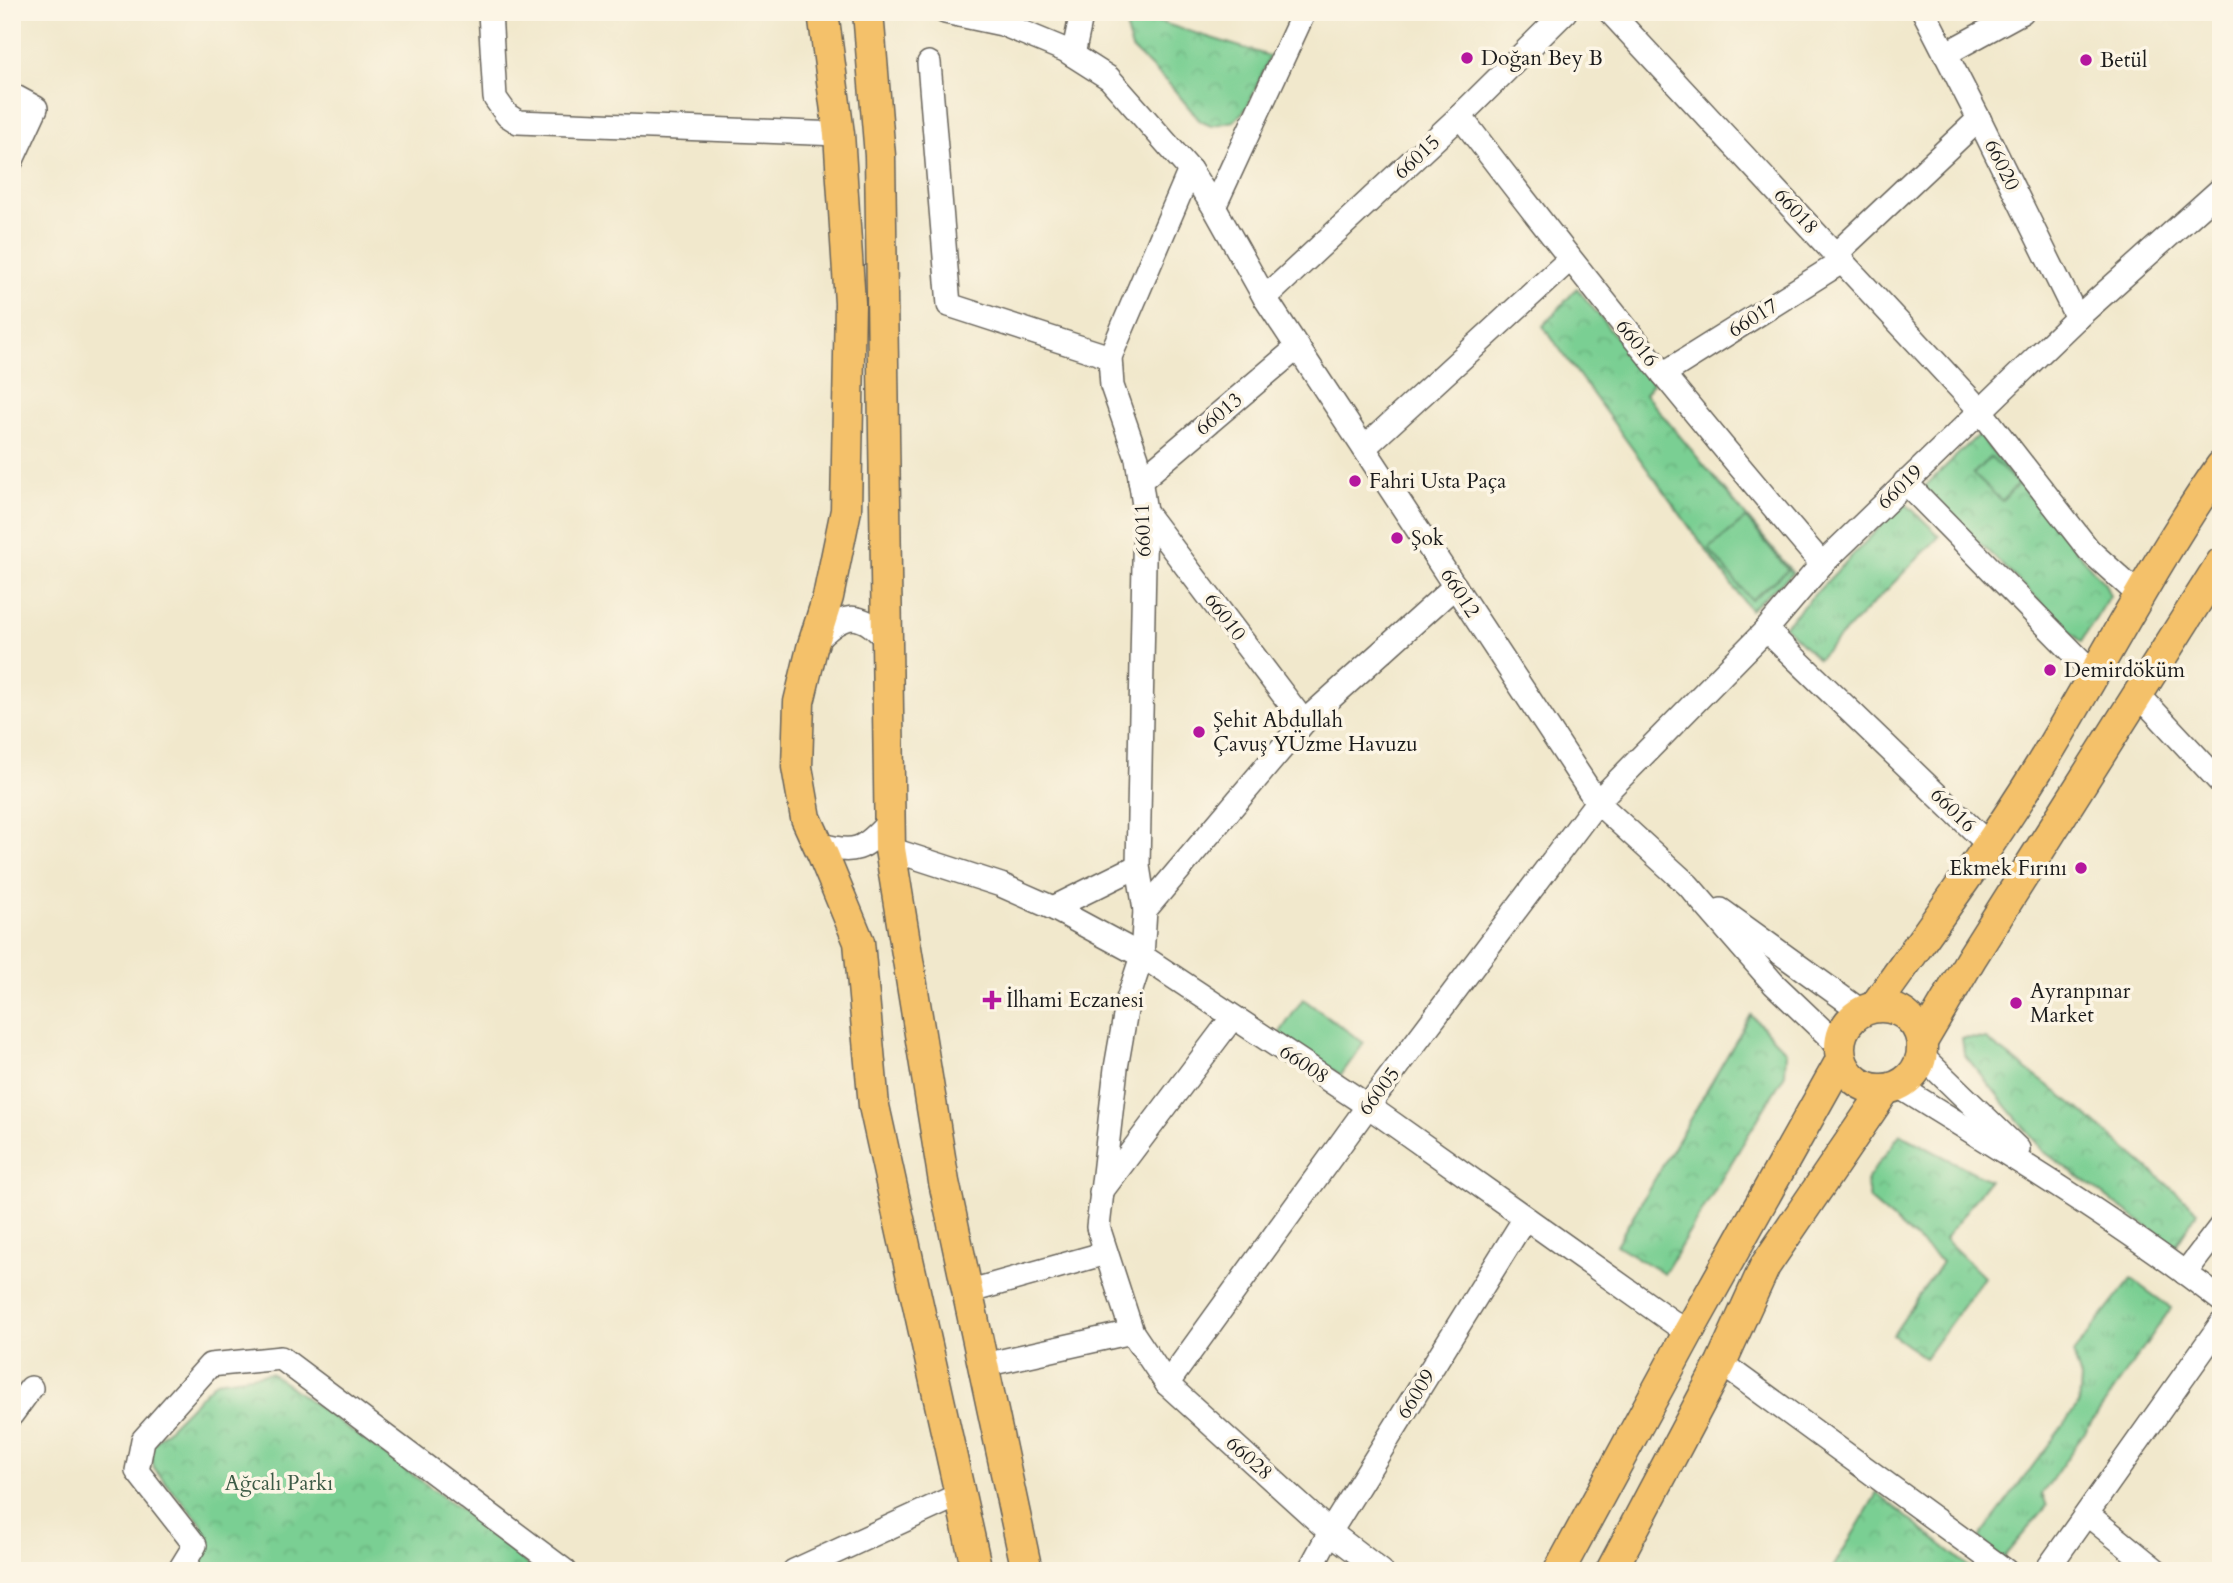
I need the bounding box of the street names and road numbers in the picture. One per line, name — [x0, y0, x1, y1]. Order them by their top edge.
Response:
street label: 66015 — [1387, 128, 1447, 186]
street label: 66020 — [1977, 134, 2027, 196]
street label: 66018 — [1767, 181, 1825, 241]
street label: 66017 — [1723, 291, 1784, 345]
street label: 66016 — [1609, 313, 1665, 373]
street label: 66013 — [1189, 386, 1249, 442]
street label: 66019 — [1871, 458, 1930, 516]
street label: 66011 — [1128, 503, 1158, 557]
street label: 66012 — [1433, 563, 1487, 624]
street label: 66010 — [1197, 587, 1253, 647]
street label: 66016 — [1924, 781, 1982, 839]
street label: 66008 — [1274, 1037, 1334, 1091]
street label: 66005 — [1351, 1061, 1407, 1121]
street label: 66009 — [1389, 1363, 1443, 1424]
street label: 66028 — [1219, 1429, 1279, 1487]

